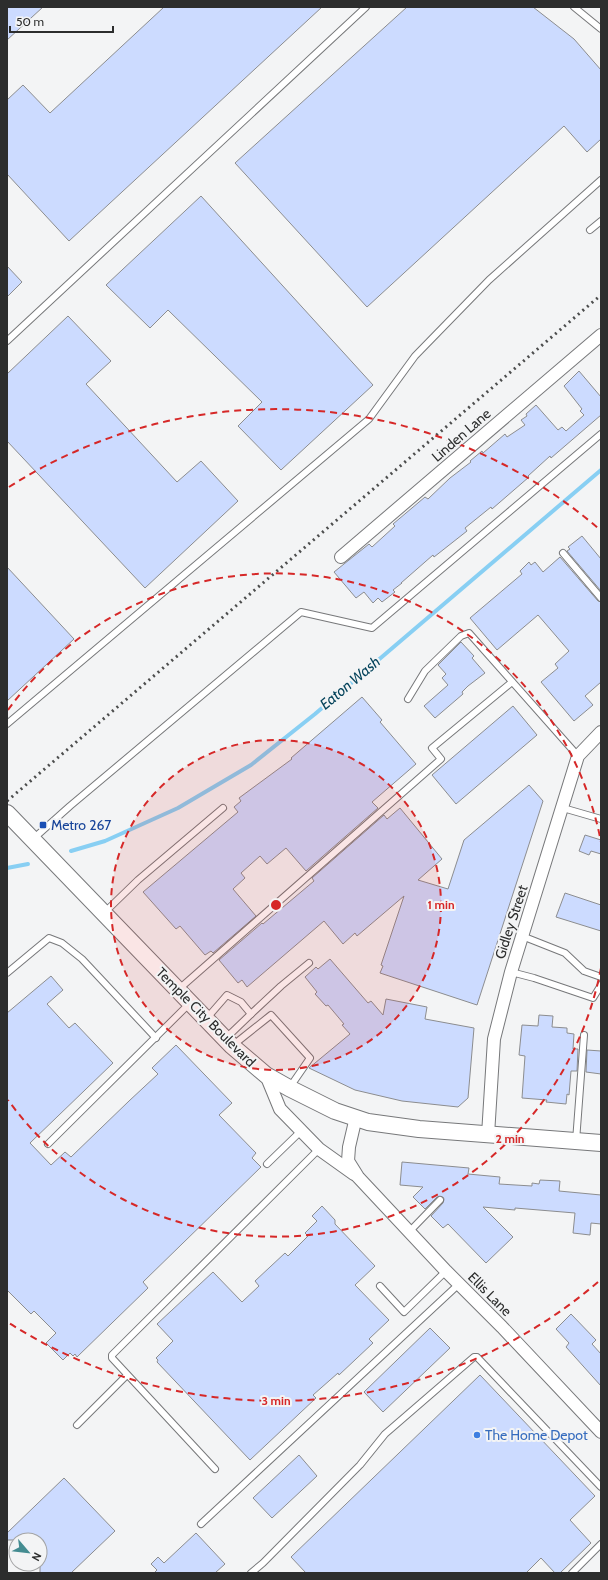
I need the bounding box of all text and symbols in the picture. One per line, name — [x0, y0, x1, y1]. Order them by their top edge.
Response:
scale bar — [10, 8, 113, 34]
text: 50 m — [16, 14, 44, 29]
street label: Linden Lane — [428, 404, 494, 466]
water label: Eaton Wash — [316, 653, 384, 713]
place label: Metro 267 — [51, 816, 111, 834]
marker: Metro 267 — [38, 820, 48, 830]
street label: Gidley Street — [491, 883, 531, 961]
text: 1 min — [427, 897, 455, 912]
centre of rings — [269, 898, 283, 912]
street label: Temple City Boulevard — [152, 963, 260, 1071]
text: 2 min — [496, 1131, 524, 1146]
street label: Ellis Lane — [464, 1268, 516, 1320]
text: 3 min — [261, 1393, 291, 1408]
place label: The Home Depot — [485, 1426, 588, 1444]
marker: The Home Depot — [472, 1430, 482, 1440]
north arrow — [8, 1532, 48, 1572]
text: N — [29, 1550, 45, 1563]

